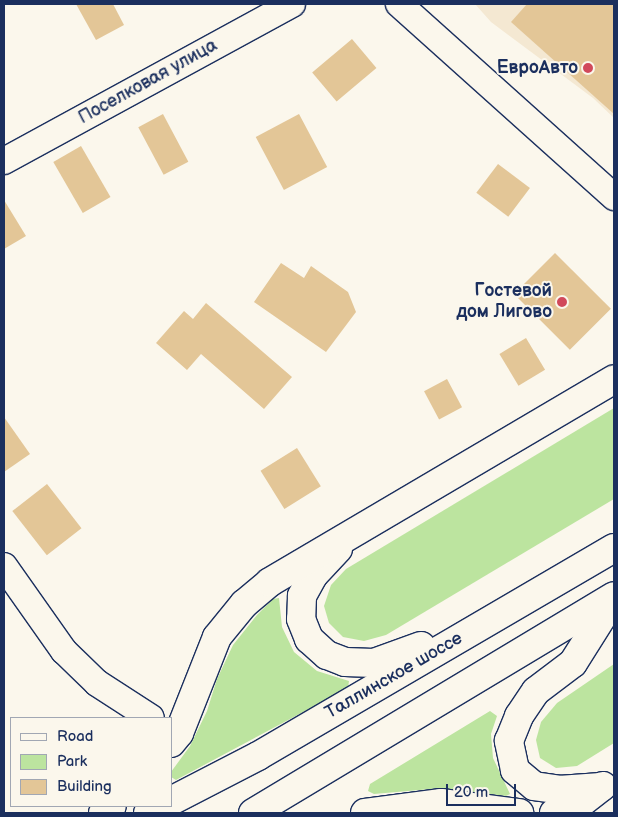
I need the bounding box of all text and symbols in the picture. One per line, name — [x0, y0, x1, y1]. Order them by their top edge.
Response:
street label: Поселковая улица — [75, 35, 221, 129]
place label: ЕвроАвто — [497, 57, 578, 79]
marker: ЕвроАвто — [582, 62, 594, 74]
place label: Гостевой дом Лигово — [457, 281, 552, 324]
marker: Гостевой дом Лигово — [556, 296, 568, 308]
street label: Таллинское шоссе — [321, 628, 467, 724]
legend — [10, 717, 172, 807]
text: Road — [57, 727, 93, 746]
text: Park — [57, 752, 87, 771]
scale bar — [448, 774, 518, 806]
text: Building — [57, 777, 112, 796]
text: 20 m — [454, 783, 488, 802]

